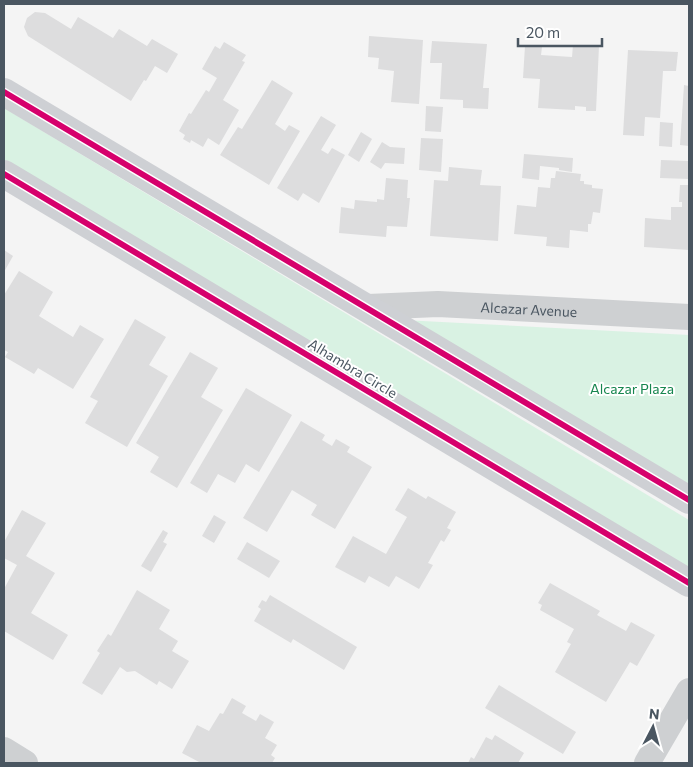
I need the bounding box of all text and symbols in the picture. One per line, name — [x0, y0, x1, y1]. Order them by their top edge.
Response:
scale bar — [518, 15, 602, 47]
text: 20 m — [526, 23, 560, 41]
street label: Alcazar Avenue — [480, 298, 578, 320]
street label: Alhambra Circle — [305, 335, 401, 401]
park label: Alcazar Plaza — [590, 380, 674, 397]
north arrow — [628, 702, 678, 752]
text: N — [648, 705, 661, 723]

